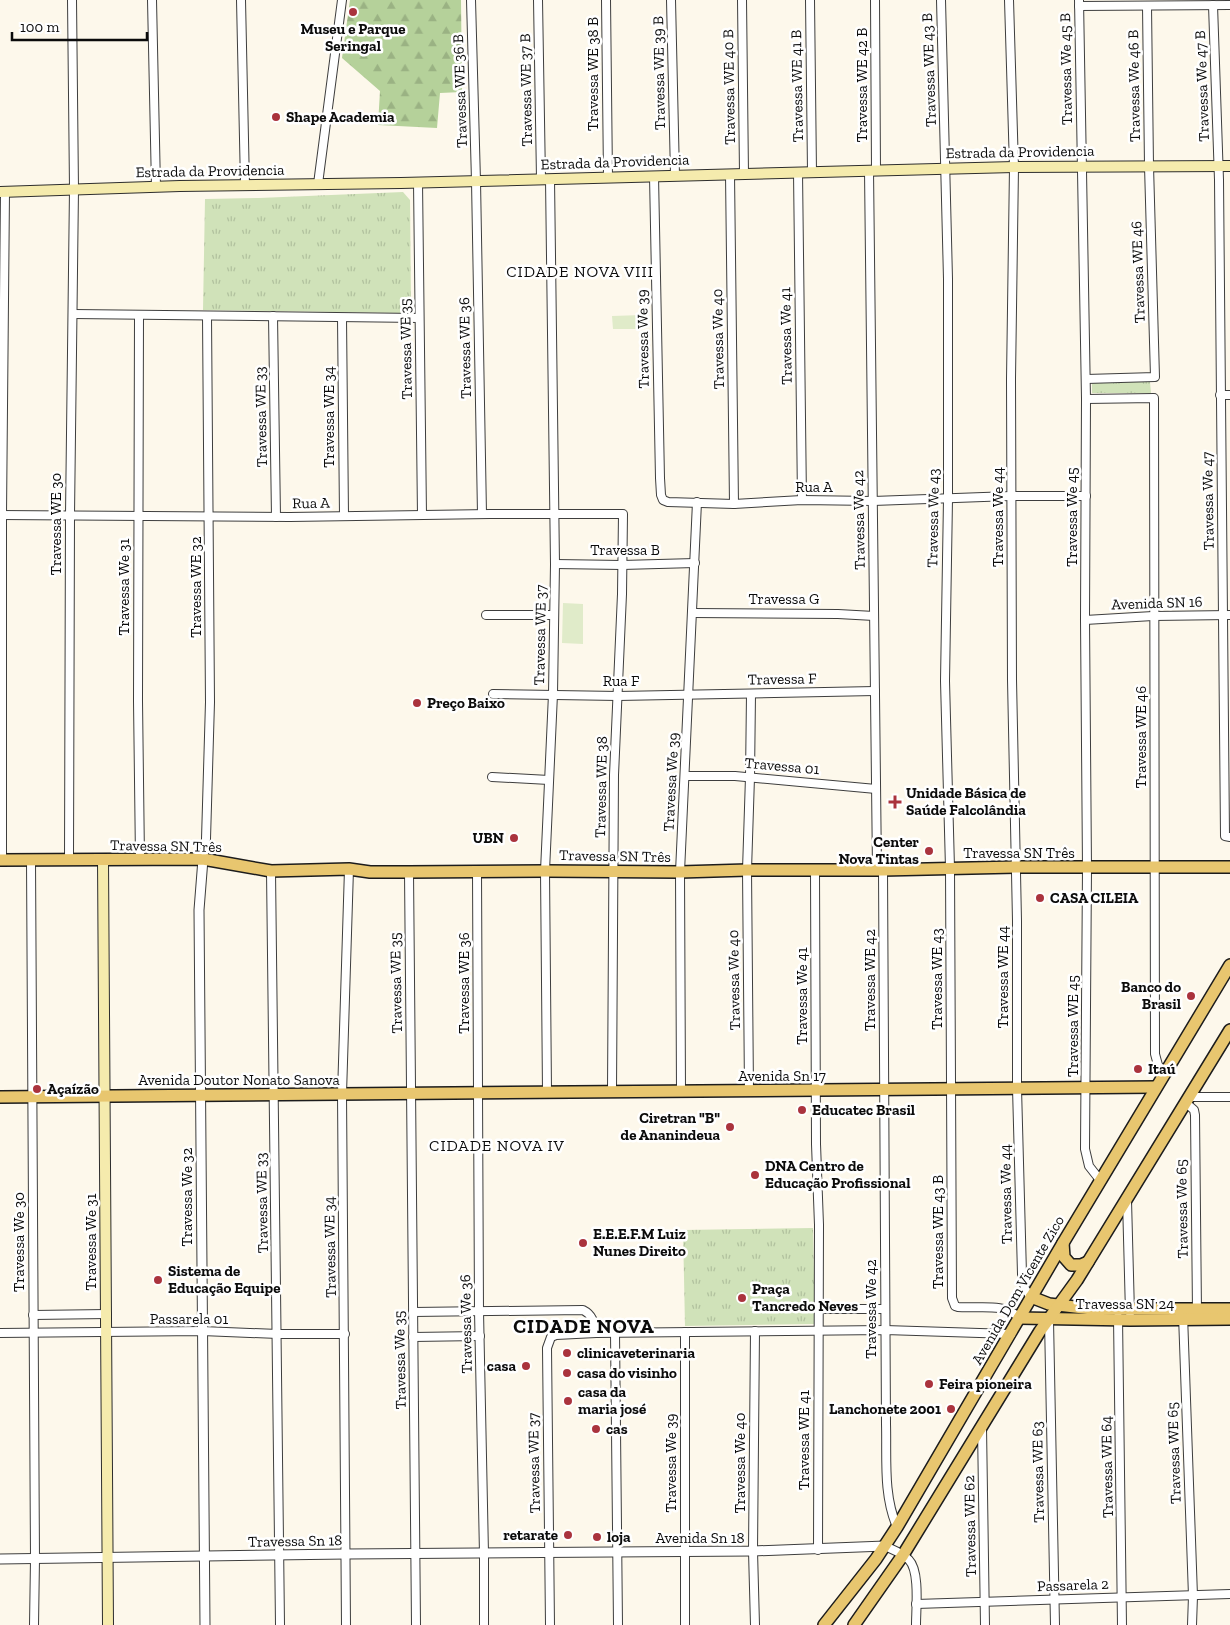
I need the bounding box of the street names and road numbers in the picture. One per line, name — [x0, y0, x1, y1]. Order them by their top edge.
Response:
street label: Travessa WE 43 B — [918, 13, 940, 127]
street label: Travessa We 45 B — [1056, 13, 1076, 125]
street label: Travessa WE 39 B — [649, 16, 669, 130]
street label: Travessa WE 38 B — [584, 17, 602, 131]
street label: Travessa WE 42 B — [853, 28, 871, 142]
street label: Travessa WE 40 B — [719, 29, 739, 145]
street label: Travessa WE 41 B — [787, 30, 807, 142]
street label: Travessa We 46 B — [1124, 30, 1144, 142]
street label: Travessa We 47 B — [1191, 30, 1213, 142]
street label: Travessa WE 37 B — [516, 33, 536, 147]
street label: Travessa WE 36 B — [449, 34, 471, 148]
street label: Estrada da Providencia — [945, 142, 1095, 162]
street label: Estrada da Providencia — [540, 150, 690, 174]
street label: Estrada da Providencia — [135, 161, 285, 181]
street label: Travessa WE 46 — [1127, 221, 1149, 323]
street label: Travessa We 41 — [776, 287, 796, 385]
street label: Travessa We 39 — [633, 289, 653, 389]
street label: Travessa We 40 — [708, 289, 728, 389]
street label: Travessa WE 36 — [455, 297, 475, 399]
street label: Travessa WE 35 — [396, 298, 416, 400]
street label: Travessa WE 33 — [251, 366, 271, 468]
street label: Travessa WE 34 — [320, 366, 338, 468]
street label: Travessa We 47 — [1198, 451, 1218, 551]
street label: Travessa We 44 — [989, 467, 1007, 567]
street label: Travessa We 45 — [1063, 467, 1081, 567]
street label: Travessa We 43 — [923, 468, 943, 568]
street label: Travessa We 42 — [849, 470, 869, 570]
street label: Travessa WE 30 — [47, 473, 65, 575]
street label: Rua A — [795, 478, 833, 496]
street label: Rua A — [292, 494, 330, 512]
street label: Travessa WE 32 — [187, 536, 205, 638]
street label: Travessa We 31 — [115, 538, 133, 635]
street label: Travessa B — [590, 541, 660, 559]
street label: Travessa WE 37 — [530, 585, 550, 685]
street label: Travessa G — [749, 590, 819, 608]
street label: Avenida SN 16 — [1111, 592, 1203, 614]
street label: Travessa F — [747, 669, 817, 689]
street label: Rua F — [603, 672, 640, 690]
street label: Travessa WE 46 — [1132, 686, 1150, 788]
street label: Travessa We 39 — [659, 732, 683, 832]
street label: Travessa WE 38 — [591, 736, 611, 838]
street label: Travessa 01 — [744, 754, 820, 778]
street label: Travessa SN Três — [110, 836, 222, 856]
street label: Travessa SN Três — [963, 844, 1075, 862]
street label: Travessa SN Três — [559, 846, 671, 866]
street label: Travessa WE 44 — [994, 926, 1012, 1028]
street label: Travessa WE 43 — [928, 928, 946, 1030]
street label: Travessa WE 42 — [861, 929, 879, 1031]
street label: Travessa We 40 — [724, 930, 744, 1030]
street label: Travessa WE 35 — [386, 932, 406, 1034]
street label: Travessa WE 36 — [455, 932, 473, 1034]
street label: Travessa We 41 — [793, 947, 811, 1045]
street label: Travessa WE 45 — [1064, 975, 1082, 1077]
street label: Avenida Sn 17 — [738, 1067, 826, 1085]
street label: Avenida Doutor Nonato Sanova — [138, 1071, 340, 1089]
street label: Travessa We 44 — [996, 1144, 1016, 1244]
street label: Travessa We 32 — [178, 1147, 196, 1246]
street label: Travessa WE 33 — [252, 1152, 272, 1254]
street label: Travessa We 65 — [1172, 1159, 1192, 1259]
street label: Travessa WE 43 B — [929, 1175, 947, 1289]
street label: Travessa We 30 — [10, 1192, 28, 1292]
street label: Travessa We 31 — [82, 1193, 100, 1290]
street label: Travessa WE 34 — [320, 1196, 340, 1298]
street label: Avenida Dom Vicente Zico — [968, 1212, 1068, 1368]
street label: Travessa We 42 — [862, 1259, 880, 1359]
street label: Travessa We 36 — [456, 1274, 476, 1374]
street label: Travessa SN 24 — [1076, 1295, 1174, 1313]
street label: Passarela 01 — [150, 1310, 228, 1328]
street label: Travessa We 35 — [390, 1310, 410, 1410]
street label: Travessa WE 41 — [795, 1390, 813, 1490]
street label: Travessa WE 65 — [1163, 1401, 1185, 1504]
street label: Travessa WE 37 — [524, 1413, 544, 1513]
street label: Travessa We 39 — [662, 1413, 680, 1513]
street label: Travessa We 40 — [731, 1413, 749, 1513]
street label: Travessa WE 64 — [1097, 1416, 1117, 1518]
street label: Travessa WE 63 — [1028, 1421, 1048, 1523]
street label: Travessa WE 62 — [960, 1475, 980, 1577]
street label: Avenida Sn 18 — [656, 1529, 744, 1547]
street label: Travessa Sn 18 — [248, 1531, 342, 1551]
street label: Passarela 2 — [1037, 1575, 1109, 1595]

